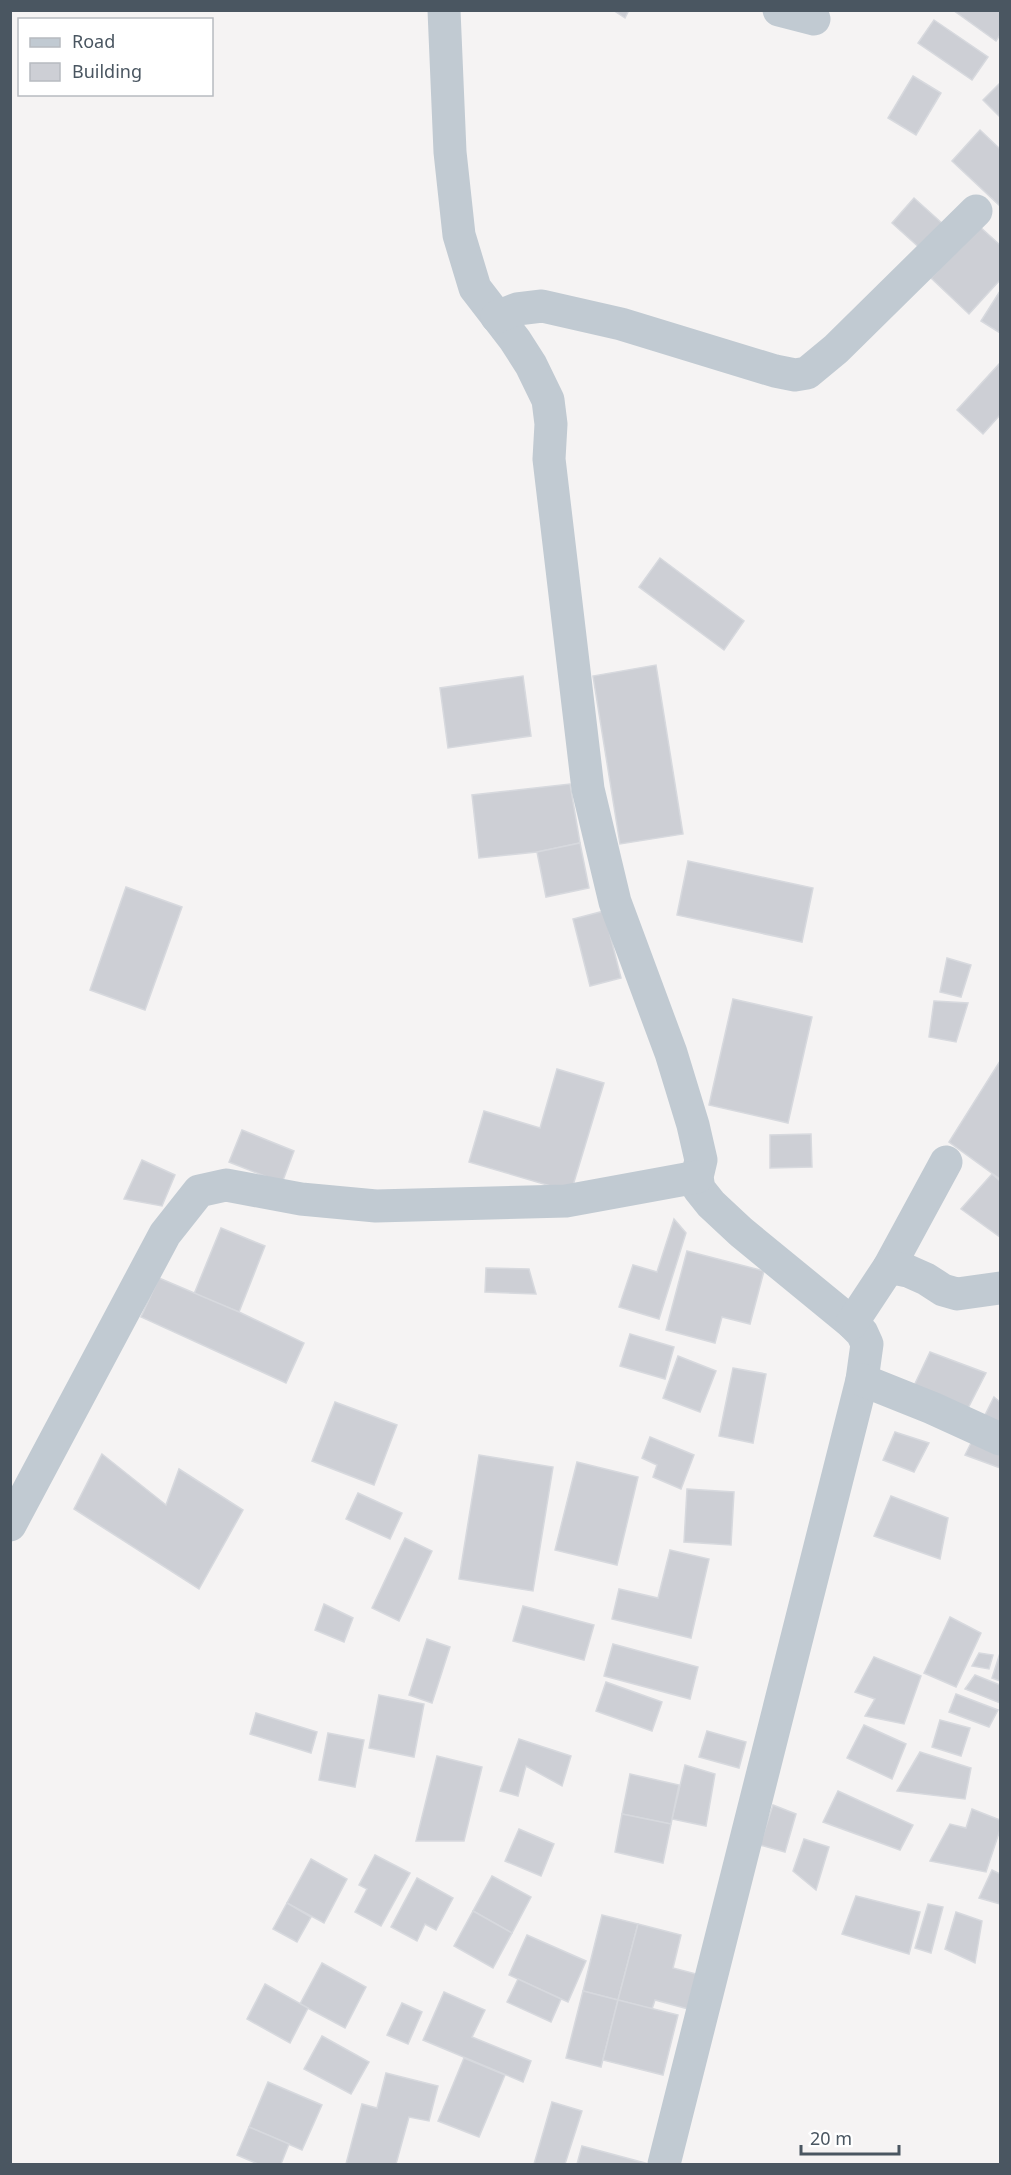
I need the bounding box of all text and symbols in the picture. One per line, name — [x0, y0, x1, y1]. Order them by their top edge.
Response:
legend — [18, 18, 213, 96]
text: Road — [72, 29, 115, 53]
text: Building — [72, 59, 142, 83]
scale bar — [801, 2118, 898, 2156]
text: 20 m — [810, 2126, 852, 2150]

